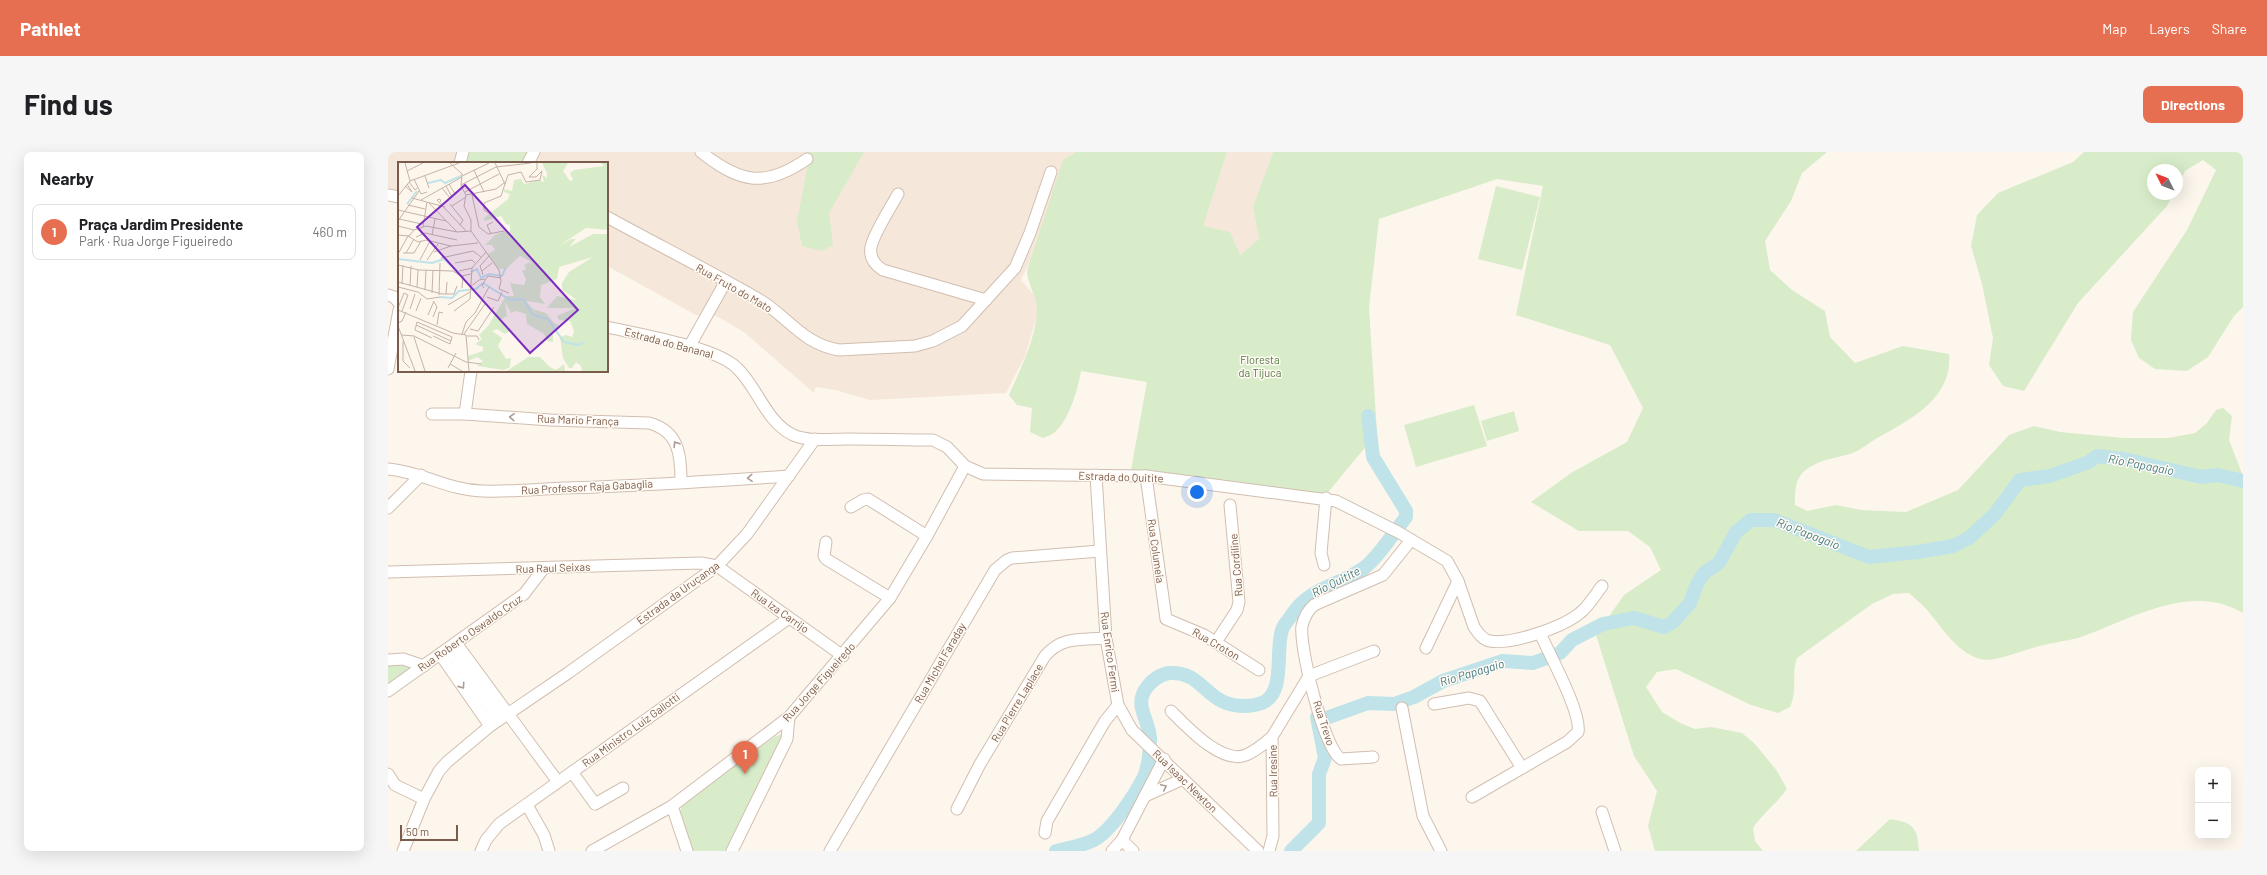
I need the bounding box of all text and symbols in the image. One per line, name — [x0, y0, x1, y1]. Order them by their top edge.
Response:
text: Pathlet — [20, 17, 81, 40]
text: Map — [2102, 20, 2127, 37]
text: Layers — [2149, 20, 2190, 37]
text: Share — [2212, 20, 2247, 37]
button: Directions — [2143, 86, 2243, 123]
text: Find us — [24, 87, 113, 121]
inset map — [398, 162, 608, 372]
north arrow — [2147, 164, 2183, 200]
text: Nearby — [40, 168, 94, 188]
text: Praça Jardim Presidente — [79, 215, 243, 233]
text: 1 — [52, 224, 56, 240]
text: 460 m — [312, 224, 347, 240]
text: Park · Rua Jorge Figueiredo — [79, 233, 233, 249]
street label: Rua Fruto do Mato — [694, 260, 775, 315]
street label: Estrada do Bananal — [623, 324, 715, 361]
park label: Floresta da Tijuca — [1239, 353, 1281, 379]
street label: Rua Mario França — [537, 412, 619, 427]
one-way arrow — [509, 413, 515, 422]
one-way arrow — [673, 441, 680, 448]
water label: Rio Papagaio — [2107, 451, 2175, 477]
street label: Estrada do Quitite — [1078, 469, 1164, 484]
one-way arrow — [747, 474, 753, 483]
street label: Rua Professor Raja Gabaglia — [521, 477, 653, 496]
your location — [1187, 482, 1207, 502]
water label: Rio Papagaio — [1775, 515, 1842, 552]
street label: Rua Columeia — [1146, 518, 1167, 584]
street label: Rua Cordiline — [1226, 533, 1245, 597]
street label: Estrada da Uruçanga — [634, 558, 722, 627]
street label: Rua Raul Seixas — [515, 560, 591, 575]
water label: Rio Quitite — [1309, 563, 1362, 599]
street label: Rua Iza Carrijo — [749, 586, 812, 635]
street label: Rua Roberto Oswaldo Cruz — [415, 591, 525, 674]
street label: Rua Enrico Fermi — [1098, 611, 1123, 693]
street label: Rua Michel Faraday — [911, 620, 968, 705]
street label: Rua Croton — [1190, 625, 1242, 662]
street label: Rua Jorge Figueiredo — [780, 639, 858, 724]
water label: Rio Papagaio — [1438, 656, 1506, 688]
street label: Rua Pierre Laplace — [988, 661, 1045, 744]
one-way arrow — [457, 682, 465, 689]
street label: Rua Ministro Luiz Gallotti — [579, 690, 682, 769]
street label: Rua Trevo — [1311, 699, 1338, 747]
pin: 1 — [732, 741, 758, 774]
street label: Rua Iresine — [1266, 744, 1279, 798]
street label: Rua Isaac Newton — [1150, 747, 1220, 815]
map controls — [2195, 767, 2231, 839]
button: + — [2195, 767, 2231, 803]
one-way arrow — [1161, 784, 1168, 792]
button: − — [2195, 803, 2231, 839]
scale bar — [400, 823, 458, 842]
text: 50 m — [406, 825, 429, 838]

